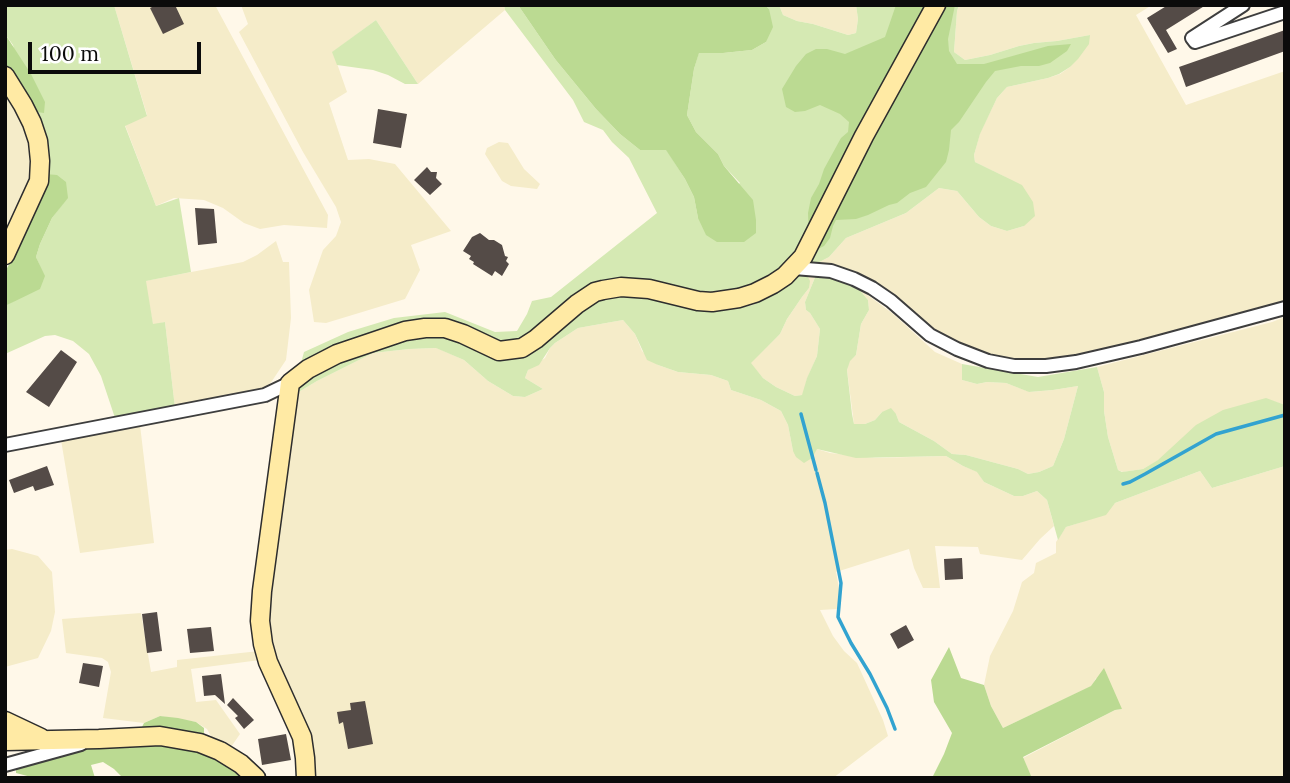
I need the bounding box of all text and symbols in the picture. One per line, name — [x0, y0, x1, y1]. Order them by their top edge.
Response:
scale bar — [32, 28, 205, 72]
text: 100 m — [41, 40, 99, 67]

